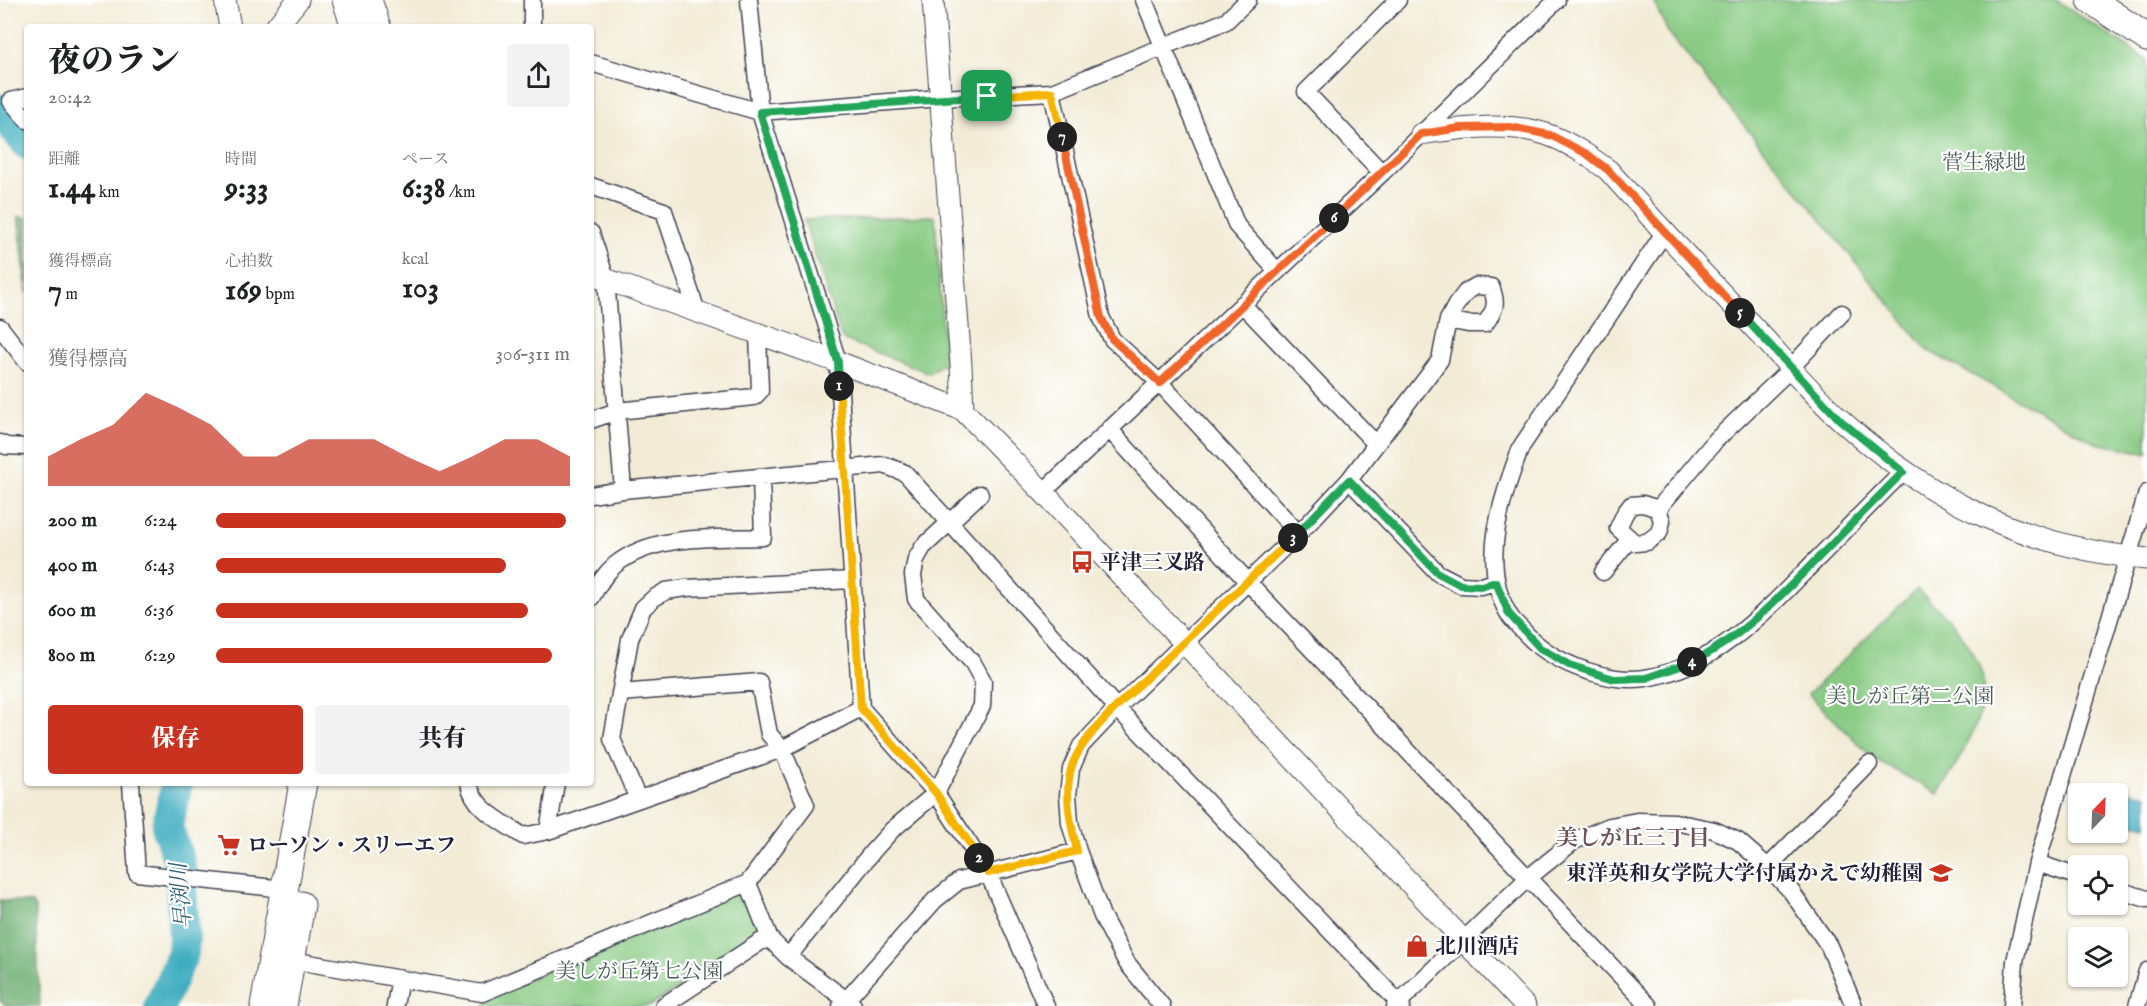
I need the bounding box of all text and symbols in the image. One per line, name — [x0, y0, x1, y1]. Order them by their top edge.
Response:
text: 夜のラン — [48, 41, 180, 83]
button: share — [507, 44, 570, 107]
pin — [961, 70, 1012, 121]
icon: arrive — [970, 79, 1003, 112]
text: 20:42 — [48, 85, 92, 110]
pin: 7 — [1047, 122, 1077, 152]
text: 7 — [1058, 127, 1066, 147]
text: 距離 — [48, 150, 80, 170]
text: 時間 — [225, 150, 257, 170]
text: ペース — [402, 150, 449, 170]
park label: 菅生緑地 — [1942, 150, 2026, 177]
text: 1.44 — [48, 170, 95, 208]
text: 9:33 — [225, 170, 268, 208]
text: 6:38 — [402, 170, 446, 208]
text: km — [95, 183, 120, 203]
text: /km — [446, 183, 475, 203]
pin: 6 — [1319, 203, 1349, 233]
text: 6 — [1331, 208, 1337, 228]
text: kcal — [402, 250, 429, 270]
text: 獲得標高 — [48, 252, 112, 272]
text: 心拍数 — [225, 252, 273, 272]
text: 103 — [402, 270, 439, 308]
text: 7 — [48, 272, 62, 310]
text: 169 — [225, 272, 262, 310]
text: m — [62, 285, 78, 305]
text: bpm — [262, 285, 295, 305]
pin: 5 — [1725, 298, 1755, 328]
text: 5 — [1737, 303, 1743, 323]
text: 306–311 m — [495, 342, 570, 367]
text: 獲得標高 — [48, 347, 128, 372]
pin: 1 — [824, 371, 854, 401]
text: 1 — [836, 376, 842, 396]
text: 200 m — [48, 508, 97, 533]
text: 6:24 — [144, 508, 177, 533]
pin: 3 — [1278, 523, 1308, 553]
text: 3 — [1290, 528, 1296, 548]
bus stop icon: 平津三叉路 — [1069, 549, 1095, 575]
place label: 平津三叉路 — [1100, 550, 1205, 577]
text: 400 m — [48, 553, 97, 578]
text: 6:43 — [144, 553, 175, 578]
text: 600 m — [48, 598, 96, 623]
text: 6:36 — [144, 598, 174, 623]
text: 800 m — [48, 643, 95, 668]
text: 6:29 — [144, 643, 176, 668]
pin: 4 — [1677, 647, 1707, 677]
text: 4 — [1688, 652, 1696, 672]
park label: 美しが丘第二公園 — [1826, 684, 1994, 711]
button: 保存 — [48, 705, 303, 774]
button: 共有 — [315, 705, 570, 774]
north arrow — [2068, 783, 2128, 843]
map controls — [2068, 783, 2128, 987]
district label: 美しが丘三丁目 — [1556, 825, 1710, 853]
supermarket icon: ローソン・スリーエフ — [216, 832, 242, 858]
place label: ローソン・スリーエフ — [247, 833, 456, 860]
pin: 2 — [964, 843, 994, 873]
text: 2 — [975, 848, 983, 868]
button: locate — [2068, 855, 2128, 915]
water label: 早渕川 — [165, 860, 199, 930]
school or university icon: 東洋英和女学院大学付属かえで幼稚園 — [1928, 860, 1954, 886]
place label: 東洋英和女学院大学付属かえで幼稚園 — [1566, 861, 1923, 888]
button: layers — [2068, 927, 2128, 987]
shop icon: 北川酒店 — [1404, 933, 1430, 959]
place label: 北川酒店 — [1435, 934, 1519, 961]
park label: 美しが丘第七公園 — [555, 959, 723, 986]

